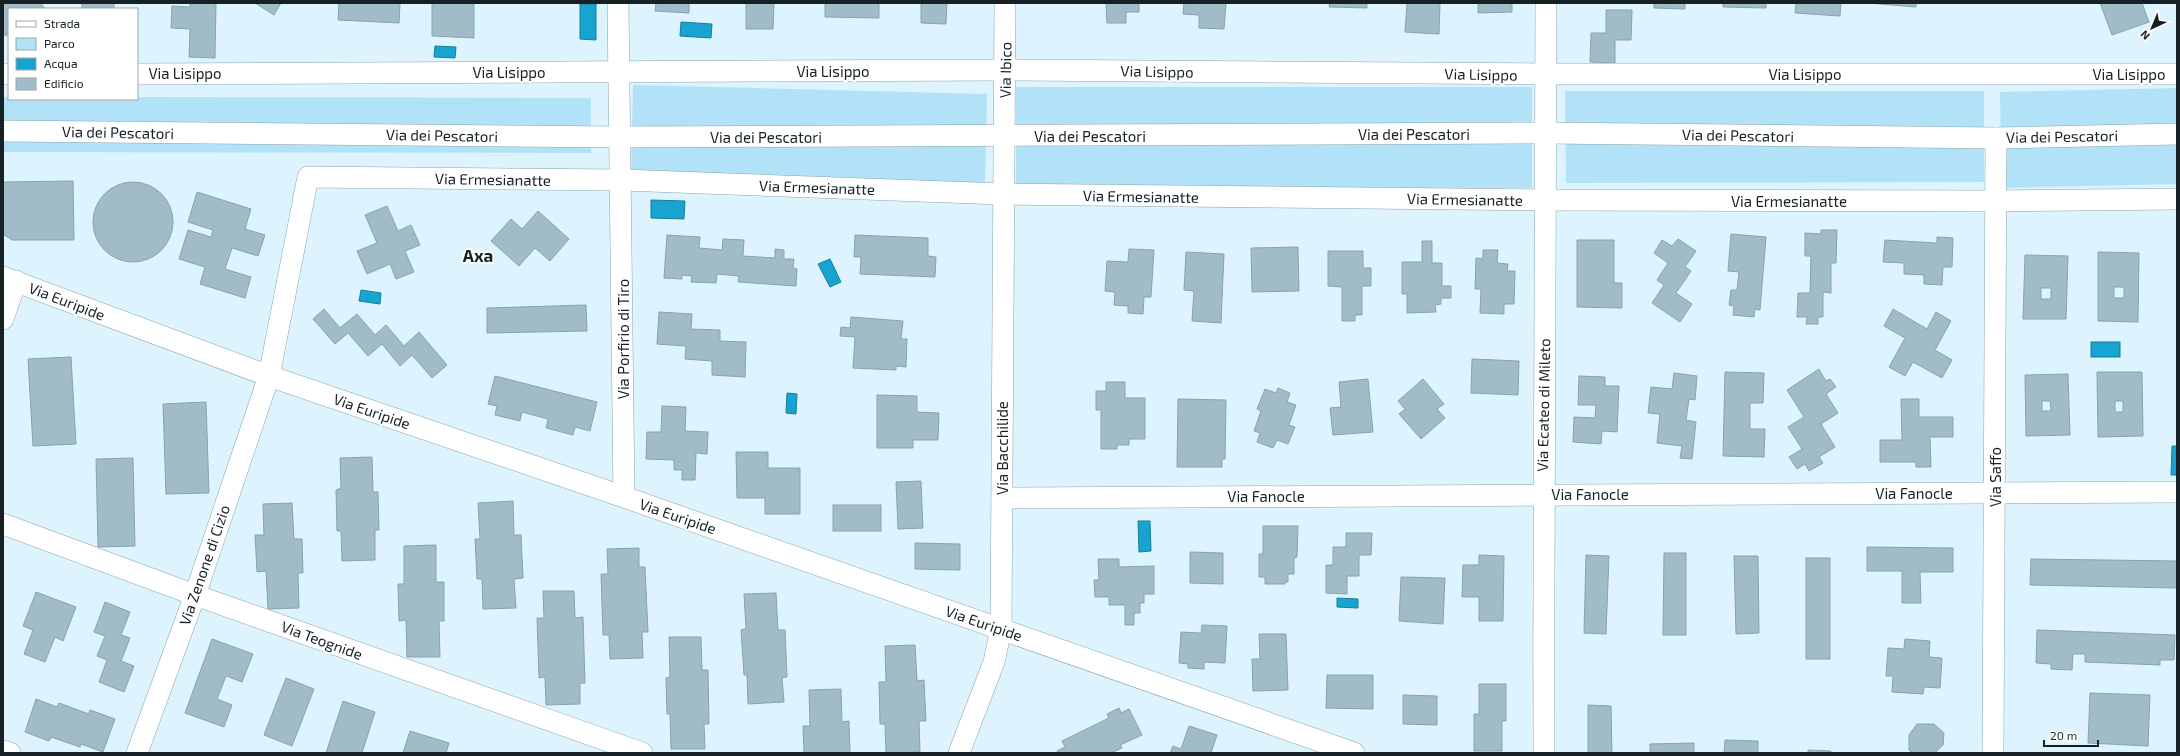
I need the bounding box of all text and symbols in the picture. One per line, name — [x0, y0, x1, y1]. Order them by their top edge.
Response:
legend — [8, 8, 138, 100]
north arrow — [2132, 8, 2172, 48]
text: Strada — [44, 16, 80, 30]
text: N — [2137, 28, 2152, 43]
text: Parco — [44, 36, 75, 50]
street label: Via Ibico — [996, 42, 1014, 98]
text: Acqua — [44, 56, 78, 70]
street label: Via Lisippo — [1120, 61, 1194, 81]
street label: Via Lisippo — [796, 62, 870, 80]
street label: Via Lisippo — [472, 63, 546, 81]
street label: Via Lisippo — [148, 64, 222, 82]
street label: Via Lisippo — [1444, 64, 1518, 84]
street label: Via Lisippo — [1768, 65, 1842, 83]
street label: Via Lisippo — [2092, 65, 2166, 83]
text: Edificio — [44, 76, 84, 90]
street label: Via dei Pescatori — [62, 122, 174, 142]
street label: Via dei Pescatori — [386, 125, 498, 145]
street label: Via dei Pescatori — [1358, 125, 1470, 143]
street label: Via dei Pescatori — [1682, 125, 1794, 145]
street label: Via dei Pescatori — [2006, 126, 2118, 146]
street label: Via dei Pescatori — [1034, 127, 1146, 145]
street label: Via dei Pescatori — [710, 128, 822, 146]
street label: Via Ermesianatte — [435, 169, 551, 189]
street label: Via Ermesianatte — [759, 176, 875, 198]
street label: Via Ermesianatte — [1083, 186, 1199, 206]
street label: Via Ermesianatte — [1407, 189, 1523, 209]
street label: Via Ermesianatte — [1731, 192, 1847, 210]
district label: Axa — [463, 245, 493, 265]
street label: Via Euripide — [26, 278, 108, 324]
street label: Via Porfirio di Tiro — [614, 279, 632, 399]
street label: Via Ecateo di Mileto — [1533, 338, 1553, 472]
street label: Via Euripide — [331, 389, 413, 433]
street label: Via Bacchilide — [993, 401, 1011, 495]
street label: Via Saffo — [1986, 447, 2004, 507]
street label: Via Fanocle — [1875, 484, 1953, 502]
street label: Via Fanocle — [1551, 485, 1629, 503]
street label: Via Fanocle — [1227, 487, 1305, 505]
street label: Via Euripide — [637, 494, 719, 538]
street label: Via Zenone di Cizio — [175, 502, 233, 628]
street label: Via Euripide — [943, 601, 1025, 645]
street label: Via Teognide — [279, 617, 365, 663]
scale bar — [2044, 722, 2098, 748]
text: 20 m — [2050, 728, 2077, 742]

